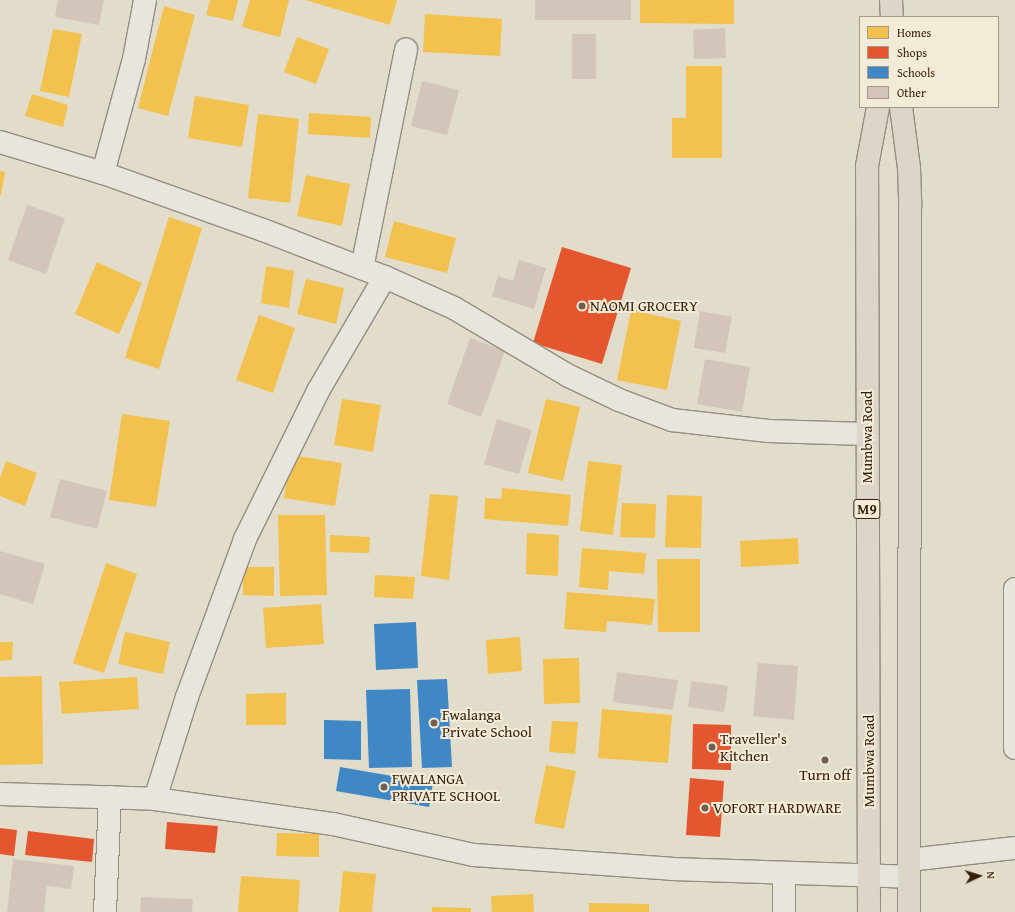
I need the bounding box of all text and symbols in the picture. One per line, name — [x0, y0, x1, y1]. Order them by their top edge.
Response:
legend — [859, 16, 999, 108]
text: Homes — [897, 24, 931, 41]
text: Shops — [897, 44, 927, 61]
text: Schools — [897, 64, 935, 81]
text: Other — [897, 84, 926, 101]
place label: NAOMI GROCERY — [590, 297, 698, 315]
marker: NAOMI GROCERY — [577, 301, 587, 311]
street label: Mumbwa Road — [858, 391, 876, 483]
road number: M9 — [853, 497, 881, 521]
place label: Fwalanga Private School — [442, 705, 532, 740]
street label: Mumbwa Road — [860, 715, 878, 807]
marker: Fwalanga Private School — [429, 718, 439, 728]
place label: Traveller's Kitchen — [720, 729, 787, 764]
marker: Traveller's Kitchen — [707, 742, 717, 752]
marker: Turn off — [820, 755, 830, 765]
place label: Turn off — [799, 766, 851, 784]
place label: FWALANGA PRIVATE SCHOOL — [392, 769, 500, 804]
marker: FWALANGA PRIVATE SCHOOL — [379, 782, 389, 792]
place label: VOFORT HARDWARE — [713, 799, 841, 817]
marker: VOFORT HARDWARE — [700, 803, 710, 813]
north arrow — [959, 856, 999, 896]
text: N — [983, 871, 999, 879]

